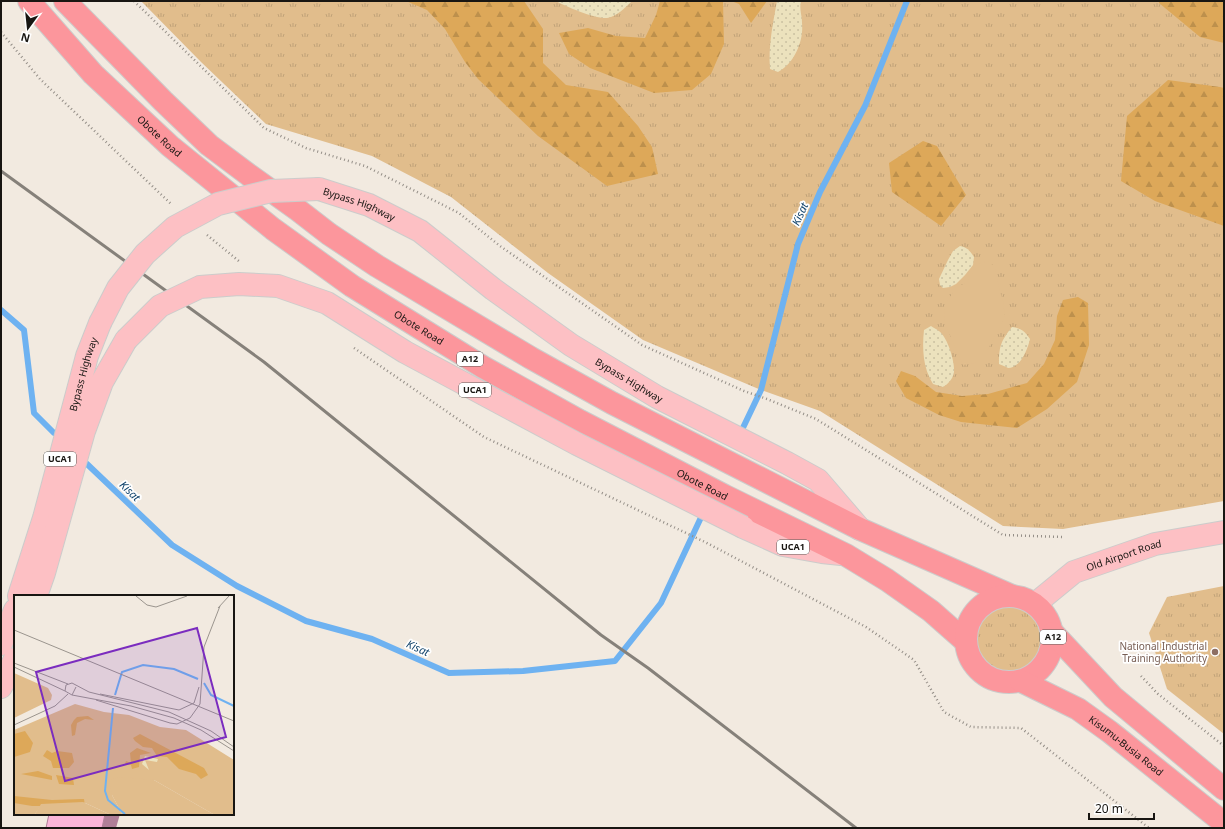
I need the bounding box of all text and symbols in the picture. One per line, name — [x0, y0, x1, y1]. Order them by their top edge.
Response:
north arrow — [8, 8, 48, 48]
text: N — [19, 30, 32, 47]
street label: Obote Road — [134, 112, 185, 160]
street label: Bypass Highway — [321, 184, 399, 225]
water label: Kisat — [788, 200, 811, 228]
street label: Obote Road — [392, 307, 447, 348]
street label: Bypass Highway — [66, 334, 101, 413]
road number: A12 — [457, 352, 483, 366]
street label: Bypass Highway — [593, 354, 666, 406]
road number: UCA1 — [459, 383, 491, 397]
road number: UCA1 — [44, 452, 76, 466]
street label: Obote Road — [674, 465, 730, 503]
water label: Kisat — [117, 477, 144, 504]
street label: Old Airport Road — [1084, 536, 1162, 574]
road number: UCA1 — [777, 540, 809, 554]
inset map — [14, 595, 234, 815]
road number: A12 — [1040, 630, 1066, 644]
water label: Kisat — [404, 636, 432, 659]
place label: National Industrial Training Authority — [1119, 639, 1208, 665]
marker: National Industrial Training Authority — [1210, 647, 1220, 657]
street label: Kisumu-Busia Road — [1086, 712, 1166, 779]
scale bar — [1089, 795, 1154, 821]
text: 20 m — [1095, 800, 1123, 817]

